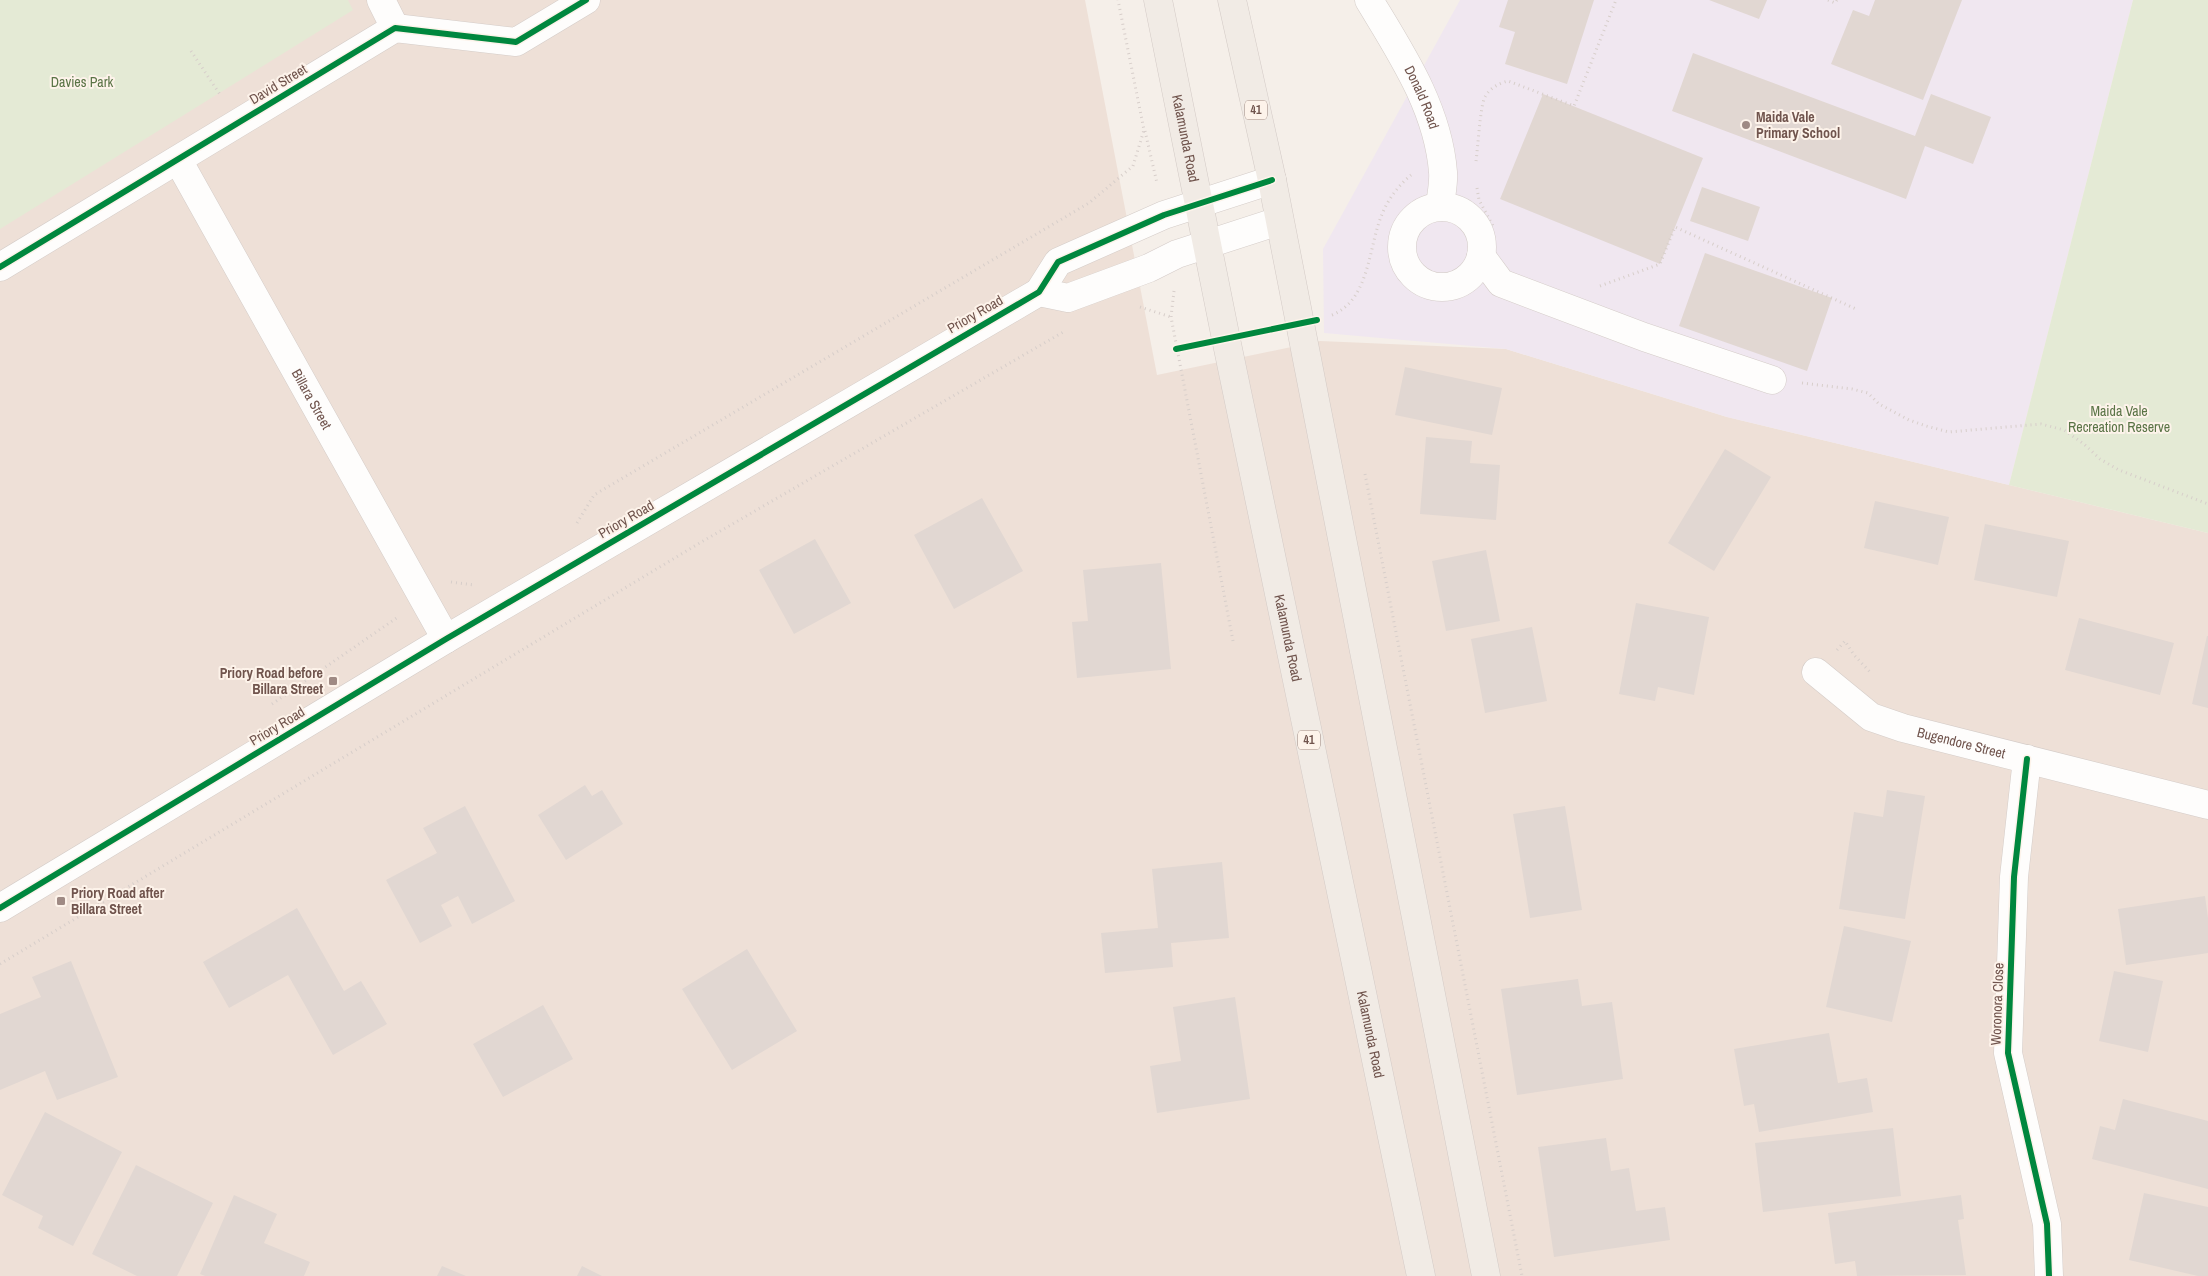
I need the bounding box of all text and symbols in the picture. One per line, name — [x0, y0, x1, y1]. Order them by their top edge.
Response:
street label: David Street — [246, 60, 310, 108]
street label: Donald Road — [1400, 63, 1443, 131]
park label: Davies Park — [51, 73, 114, 91]
street label: Kalamunda Road — [1168, 93, 1203, 184]
road number: 41 — [1245, 100, 1267, 120]
place label: Maida Vale Primary School — [1756, 108, 1840, 142]
marker: Maida Vale Primary School — [1740, 119, 1752, 131]
street label: Priory Road — [944, 291, 1006, 337]
street label: Billara Street — [288, 366, 336, 433]
park label: Maida Vale Recreation Reserve — [2068, 402, 2170, 436]
street label: Priory Road — [595, 496, 657, 542]
street label: Kalamunda Road — [1270, 593, 1306, 683]
place label: Priory Road before Billara Street — [220, 664, 323, 698]
marker: Priory Road before Billara Street — [327, 675, 339, 687]
street label: Priory Road — [246, 703, 308, 749]
street label: Bugendore Street — [1915, 723, 2007, 762]
road number: 41 — [1298, 730, 1320, 750]
place label: Priory Road after Billara Street — [71, 884, 165, 918]
marker: Priory Road after Billara Street — [55, 895, 67, 907]
street label: Woronora Close — [1987, 962, 2007, 1046]
street label: Kalamunda Road — [1353, 989, 1389, 1080]

